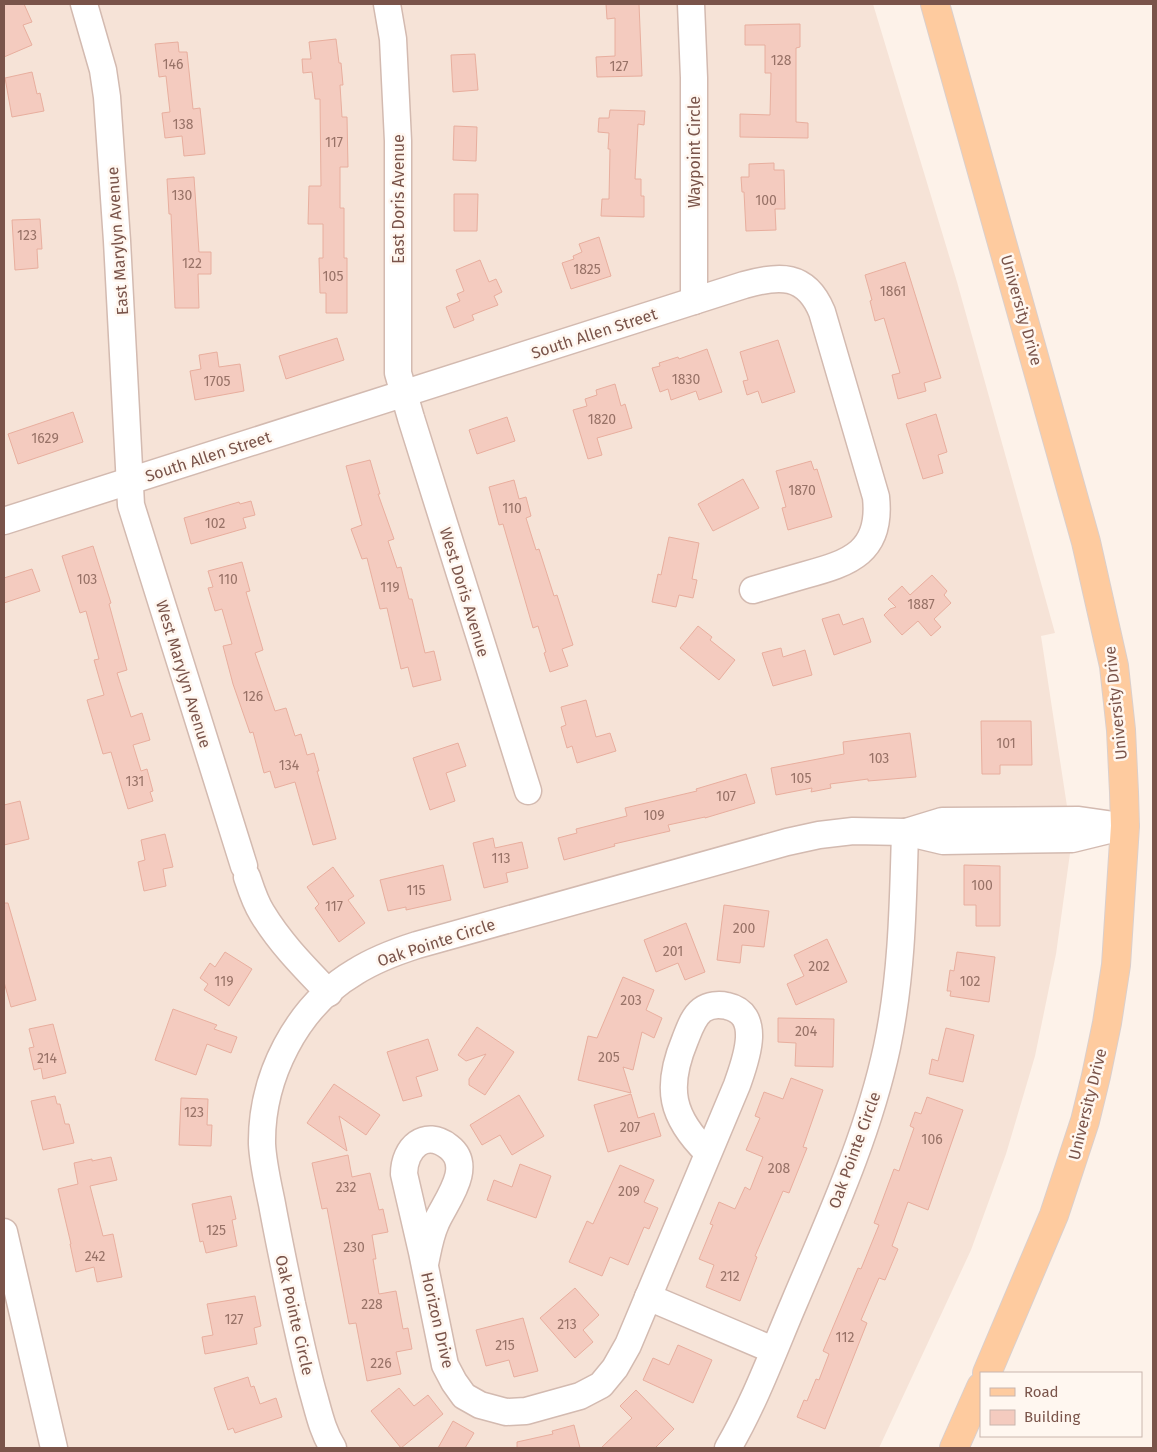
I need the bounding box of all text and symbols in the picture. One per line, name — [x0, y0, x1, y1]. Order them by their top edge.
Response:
house number: 128 — [771, 52, 792, 69]
house number: 146 — [163, 56, 183, 73]
house number: 127 — [609, 58, 629, 75]
street label: Waypoint Circle — [685, 96, 704, 208]
house number: 138 — [173, 116, 194, 133]
house number: 117 — [325, 134, 343, 151]
street label: East Doris Avenue — [389, 134, 408, 264]
street label: East Marylyn Avenue — [103, 166, 132, 316]
house number: 130 — [172, 187, 193, 204]
house number: 100 — [755, 192, 777, 209]
house number: 123 — [17, 227, 37, 244]
street label: University Drive — [997, 253, 1046, 368]
house number: 122 — [182, 255, 202, 272]
house number: 1825 — [573, 261, 601, 278]
house number: 105 — [323, 268, 343, 285]
house number: 1861 — [880, 283, 906, 300]
street label: South Allen Street — [529, 304, 660, 363]
house number: 1830 — [672, 371, 700, 388]
house number: 1705 — [204, 373, 230, 390]
house number: 1820 — [588, 411, 616, 428]
street label: South Allen Street — [143, 427, 274, 486]
house number: 1629 — [31, 430, 59, 447]
house number: 1870 — [788, 482, 816, 499]
house number: 110 — [502, 500, 522, 517]
house number: 102 — [205, 515, 225, 532]
street label: West Doris Avenue — [436, 525, 493, 659]
house number: 103 — [77, 571, 97, 588]
house number: 110 — [218, 571, 238, 588]
house number: 119 — [380, 579, 400, 596]
house number: 1887 — [907, 596, 935, 613]
street label: West Marylyn Avenue — [152, 598, 215, 750]
street label: University Drive — [1100, 645, 1131, 761]
house number: 126 — [243, 688, 263, 705]
house number: 101 — [996, 735, 1016, 752]
house number: 103 — [869, 750, 889, 767]
house number: 134 — [279, 757, 300, 774]
house number: 105 — [791, 770, 811, 787]
house number: 131 — [126, 773, 144, 790]
house number: 107 — [716, 788, 736, 805]
house number: 109 — [643, 807, 665, 824]
house number: 113 — [492, 850, 510, 867]
house number: 100 — [971, 877, 993, 894]
house number: 115 — [407, 882, 425, 899]
house number: 117 — [325, 898, 343, 915]
street label: Oak Pointe Circle — [375, 914, 497, 970]
house number: 200 — [733, 920, 755, 937]
house number: 201 — [663, 943, 683, 960]
house number: 202 — [808, 958, 830, 975]
house number: 119 — [214, 973, 234, 990]
house number: 102 — [960, 973, 980, 990]
house number: 203 — [620, 992, 642, 1009]
house number: 204 — [795, 1023, 818, 1040]
street label: University Drive — [1064, 1046, 1111, 1162]
house number: 205 — [598, 1049, 620, 1066]
house number: 214 — [37, 1050, 58, 1067]
street label: Oak Pointe Circle — [825, 1089, 884, 1211]
house number: 123 — [184, 1104, 204, 1121]
house number: 207 — [620, 1119, 640, 1136]
house number: 106 — [921, 1131, 943, 1148]
house number: 208 — [768, 1160, 791, 1177]
house number: 232 — [336, 1179, 356, 1196]
house number: 209 — [618, 1183, 640, 1200]
house number: 125 — [206, 1222, 226, 1239]
house number: 230 — [343, 1239, 365, 1256]
house number: 242 — [85, 1248, 105, 1265]
street label: Oak Pointe Circle — [271, 1253, 318, 1377]
house number: 212 — [720, 1268, 740, 1285]
street label: Horizon Drive — [417, 1270, 458, 1370]
house number: 228 — [361, 1296, 383, 1313]
house number: 127 — [224, 1311, 244, 1328]
house number: 213 — [557, 1316, 577, 1333]
house number: 112 — [836, 1329, 854, 1346]
house number: 215 — [495, 1337, 515, 1354]
house number: 226 — [370, 1355, 392, 1372]
legend — [980, 1372, 1142, 1437]
text: Road — [1024, 1383, 1059, 1401]
text: Building — [1024, 1408, 1080, 1426]

